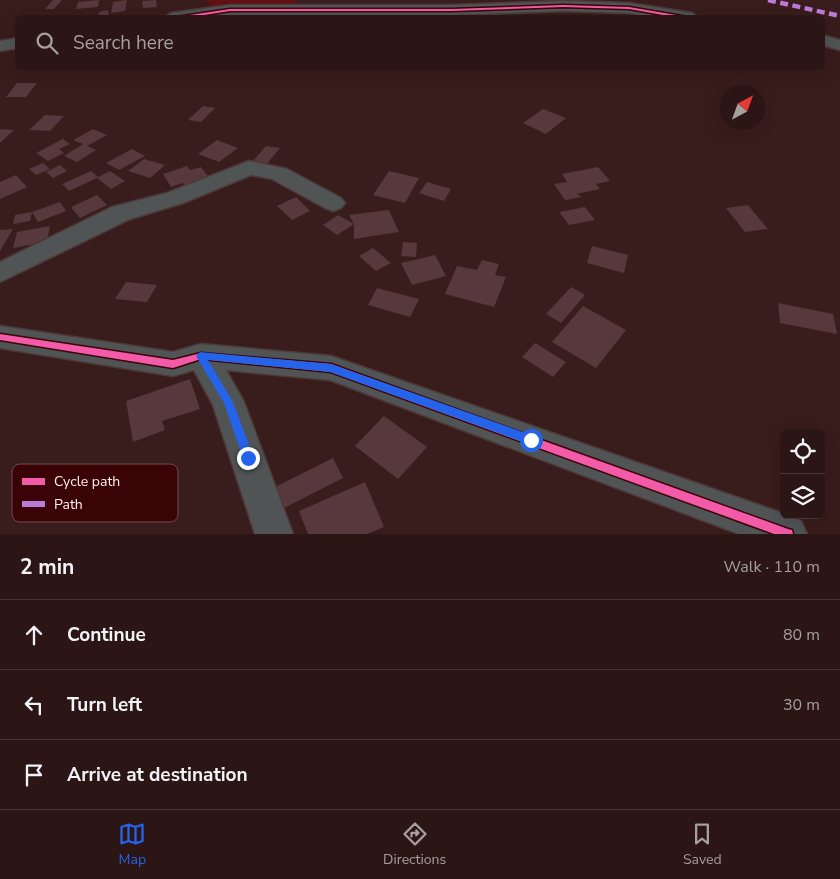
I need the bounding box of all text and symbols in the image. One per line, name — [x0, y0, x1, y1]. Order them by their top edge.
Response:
search box — [15, 15, 825, 70]
icon: search — [33, 29, 61, 57]
text: Search here — [73, 30, 174, 56]
north arrow — [720, 85, 765, 130]
route start — [520, 429, 543, 452]
map controls — [780, 429, 825, 519]
button: locate — [780, 429, 825, 474]
route end — [237, 447, 260, 470]
legend — [12, 464, 178, 522]
text: Cycle path — [54, 472, 120, 491]
button: layers — [780, 474, 825, 519]
text: Path — [54, 495, 83, 514]
text: 2 min — [20, 553, 74, 581]
text: Walk · 110 m — [724, 556, 820, 578]
icon: ahead — [20, 621, 48, 649]
text: Continue — [67, 622, 146, 648]
text: 80 m — [783, 624, 820, 646]
icon: left — [20, 691, 48, 719]
text: Turn left — [67, 692, 142, 718]
text: 30 m — [783, 694, 820, 716]
icon: arrive — [20, 761, 48, 789]
text: Arrive at destination — [67, 762, 248, 788]
tab: Map — [118, 820, 146, 869]
tab: Directions — [383, 820, 446, 869]
tab: Saved — [683, 820, 722, 869]

